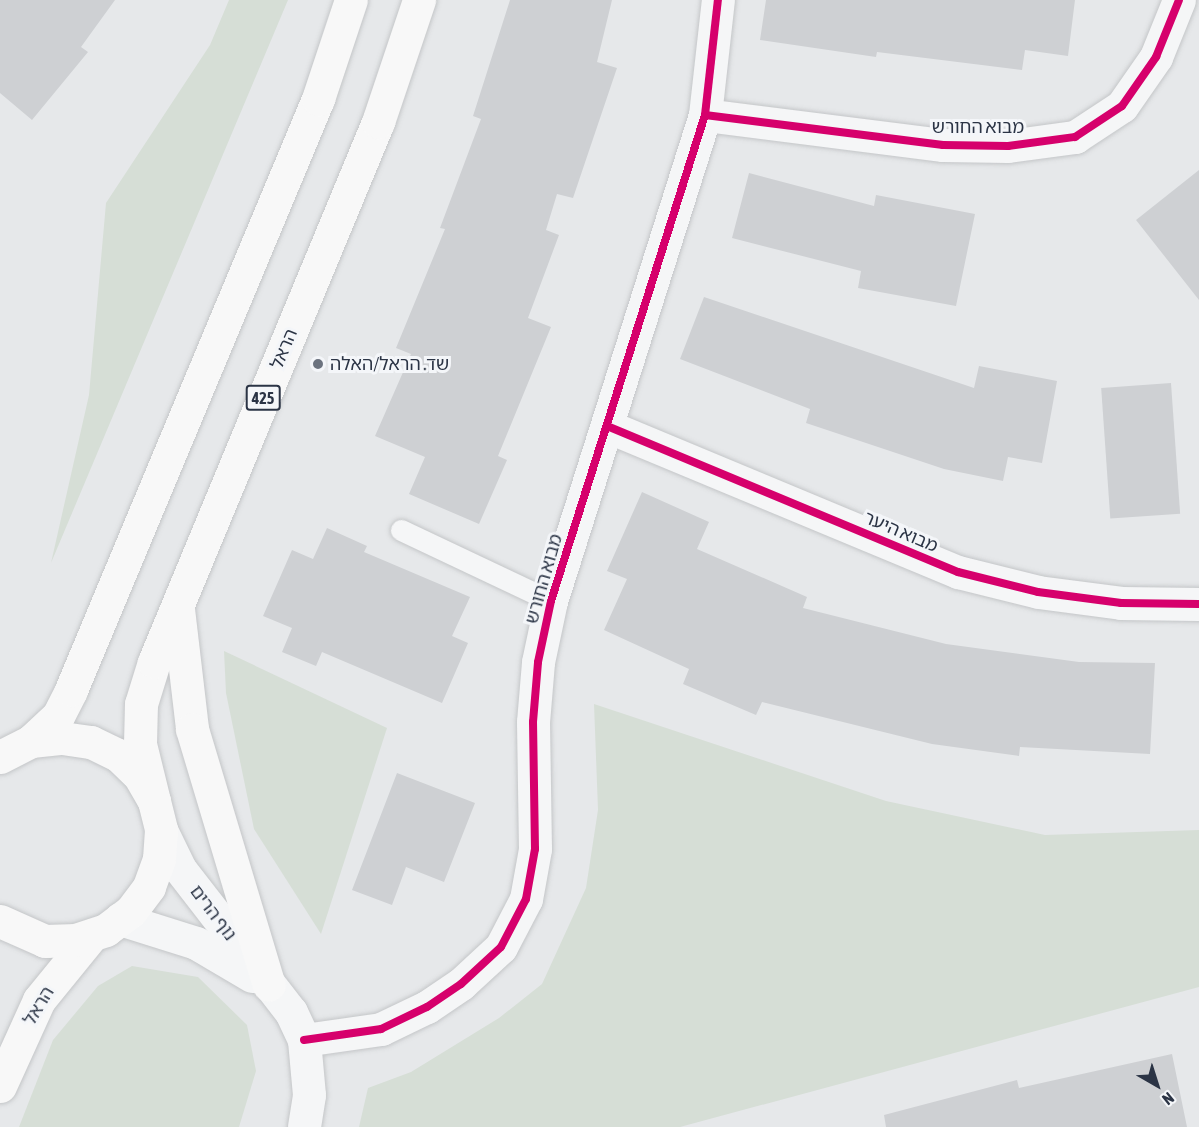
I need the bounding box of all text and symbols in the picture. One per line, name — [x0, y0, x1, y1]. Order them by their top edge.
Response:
street label: מבוא החורש — [932, 116, 1024, 138]
street label: הראל — [266, 326, 302, 372]
place label: שד. הראל/האלה — [330, 353, 449, 375]
marker: שד. הראל/האלה — [311, 357, 325, 371]
road number: 425 — [245, 385, 281, 411]
street label: מבוא היער — [861, 507, 941, 557]
street label: מבוא החורש — [521, 532, 567, 626]
street label: נוף הרים — [185, 881, 241, 945]
street label: הראל — [19, 983, 59, 1029]
north arrow — [1127, 1055, 1187, 1115]
text: N — [1159, 1089, 1178, 1109]

